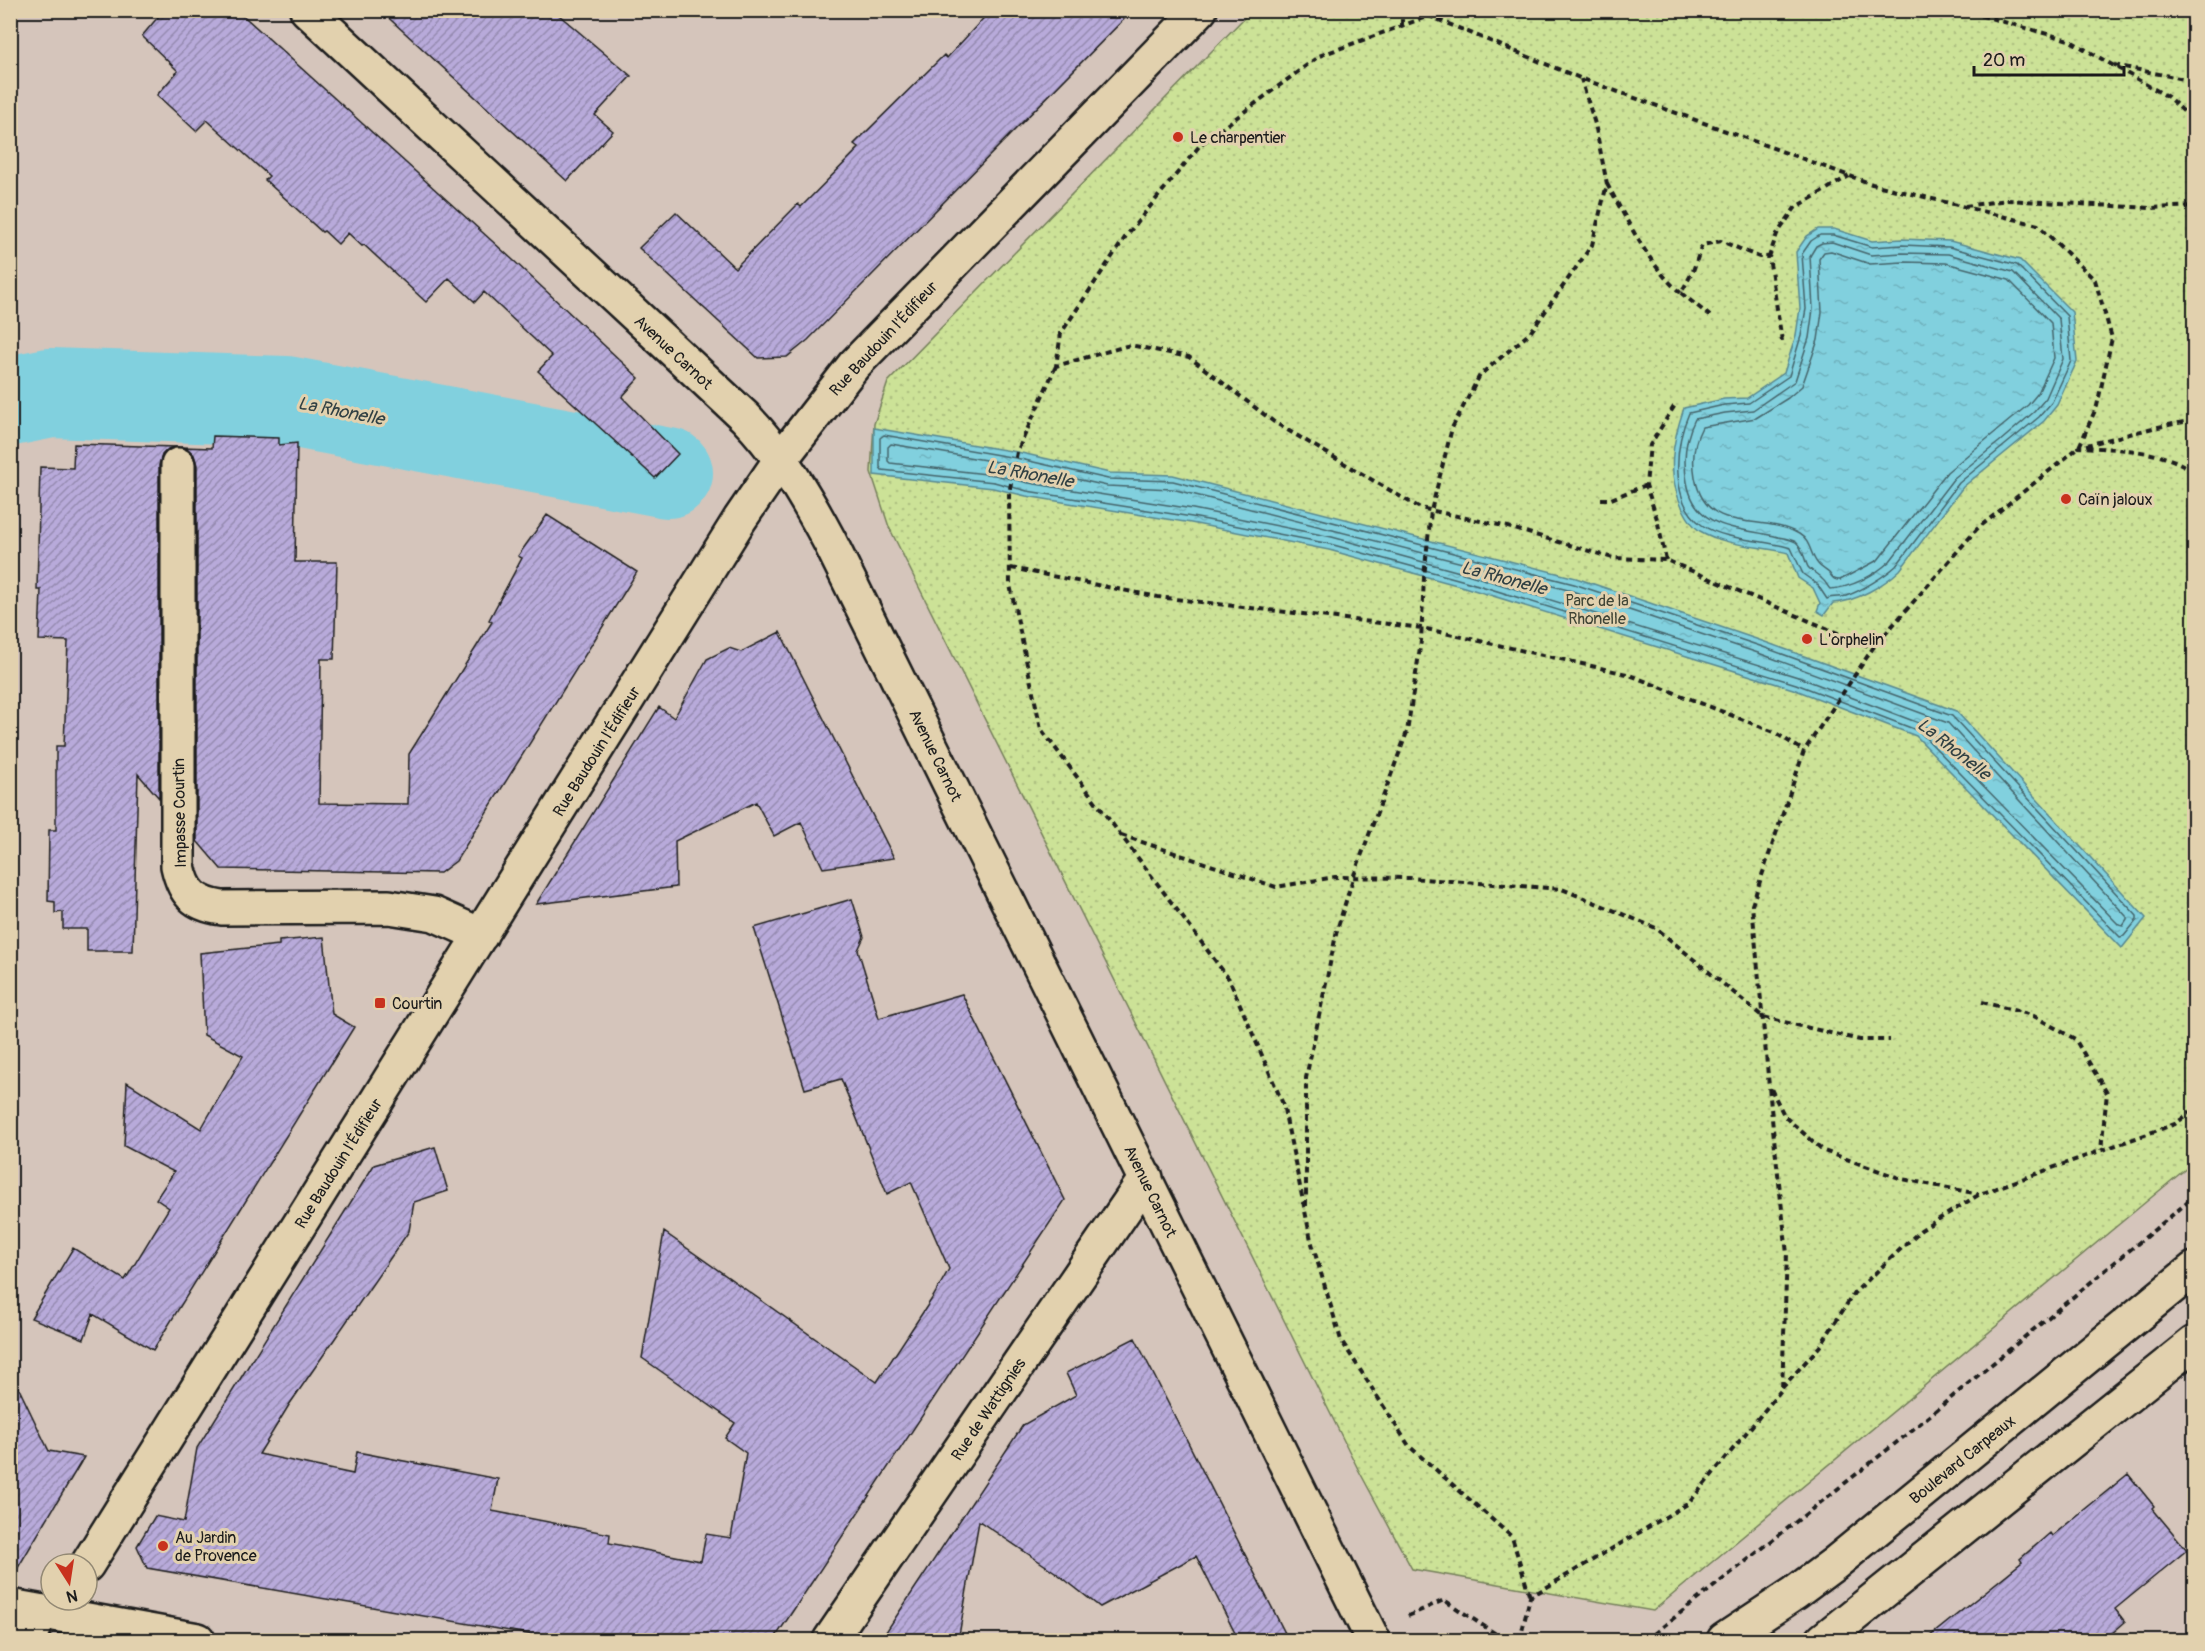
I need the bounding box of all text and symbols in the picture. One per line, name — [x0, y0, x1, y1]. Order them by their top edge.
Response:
scale bar — [1974, 39, 2124, 77]
text: 20 m — [1983, 49, 2025, 72]
place label: Le charpentier — [1190, 128, 1286, 148]
marker: Le charpentier — [1171, 130, 1185, 144]
street label: Rue Baudouin l'Édifieur — [825, 277, 942, 400]
street label: Avenue Carnot — [630, 311, 717, 395]
water label: La Rhonelle — [296, 392, 388, 432]
water label: La Rhonelle — [985, 456, 1077, 494]
place label: Caïn jaloux — [2078, 490, 2153, 510]
marker: Caïn jaloux — [2059, 492, 2073, 506]
water label: La Rhonelle — [1459, 556, 1551, 601]
park label: Parc de la Rhonelle — [1565, 591, 1629, 629]
place label: L'orphelin — [1819, 630, 1884, 650]
marker: L'orphelin — [1800, 632, 1814, 646]
street label: Rue Baudouin l'Édifieur — [549, 682, 645, 820]
street label: Avenue Carnot — [904, 706, 966, 805]
water label: La Rhonelle — [1912, 713, 1997, 787]
street label: Impasse Courtin — [169, 758, 191, 868]
place label: Courtin — [392, 994, 442, 1014]
marker: Courtin — [373, 996, 387, 1010]
street label: Rue Baudouin l'Édifieur — [291, 1094, 387, 1232]
street label: Avenue Carnot — [1119, 1142, 1181, 1241]
street label: Rue de Wattignies — [947, 1354, 1031, 1465]
street label: Boulevard Carpeaux — [1906, 1411, 2020, 1509]
place label: Au Jardin de Provence — [175, 1528, 257, 1566]
marker: Au Jardin de Provence — [156, 1539, 170, 1553]
north arrow — [39, 1552, 99, 1612]
text: N — [64, 1585, 79, 1607]

